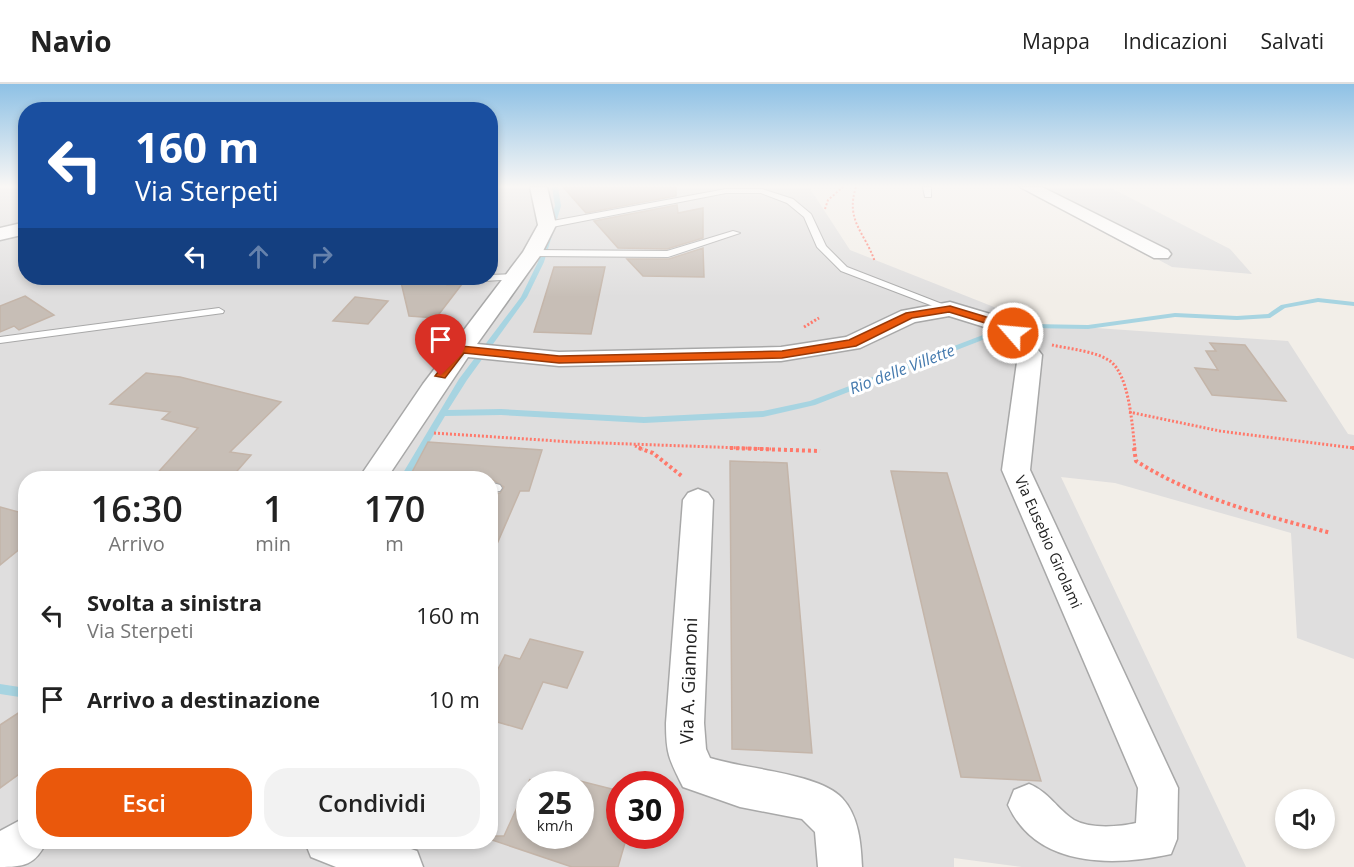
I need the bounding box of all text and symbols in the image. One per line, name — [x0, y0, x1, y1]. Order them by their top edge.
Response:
text: Navio — [30, 22, 111, 60]
text: Mappa — [1022, 27, 1090, 55]
text: Indicazioni — [1123, 27, 1228, 55]
text: Salvati — [1261, 27, 1324, 55]
text: 160 m — [135, 118, 259, 175]
icon: left — [36, 126, 114, 204]
text: Via Sterpeti — [135, 172, 279, 209]
icon: left — [179, 240, 212, 273]
icon: ahead — [242, 240, 275, 273]
icon: right — [305, 240, 338, 273]
position arrow — [981, 301, 1045, 365]
pin — [415, 314, 466, 376]
icon: arrive — [424, 323, 457, 356]
water label: Rio delle Villette — [846, 339, 958, 399]
street label: Via Eusebio Girolami — [1011, 472, 1087, 611]
text: 16:30 — [91, 484, 183, 533]
text: 1 — [263, 484, 284, 533]
text: 170 — [364, 484, 425, 533]
text: Arrivo — [109, 530, 165, 557]
text: min — [255, 530, 291, 557]
text: m — [385, 530, 404, 557]
text: Svolta a sinistra — [87, 587, 262, 617]
icon: left — [36, 599, 69, 632]
text: 160 m — [416, 600, 480, 630]
text: Via Sterpeti — [87, 617, 193, 644]
street label: Via A. Giannoni — [674, 617, 702, 745]
icon: arrive — [36, 683, 69, 716]
text: Arrivo a destinazione — [87, 684, 320, 714]
text: 10 m — [429, 684, 480, 714]
button: Esci — [36, 768, 252, 837]
button: Condividi — [264, 768, 480, 837]
speed limit sign: 30 — [606, 771, 684, 849]
text: 25 — [538, 782, 572, 823]
map controls — [1275, 789, 1335, 849]
button: sound — [1275, 789, 1335, 849]
text: km/h — [537, 815, 573, 835]

